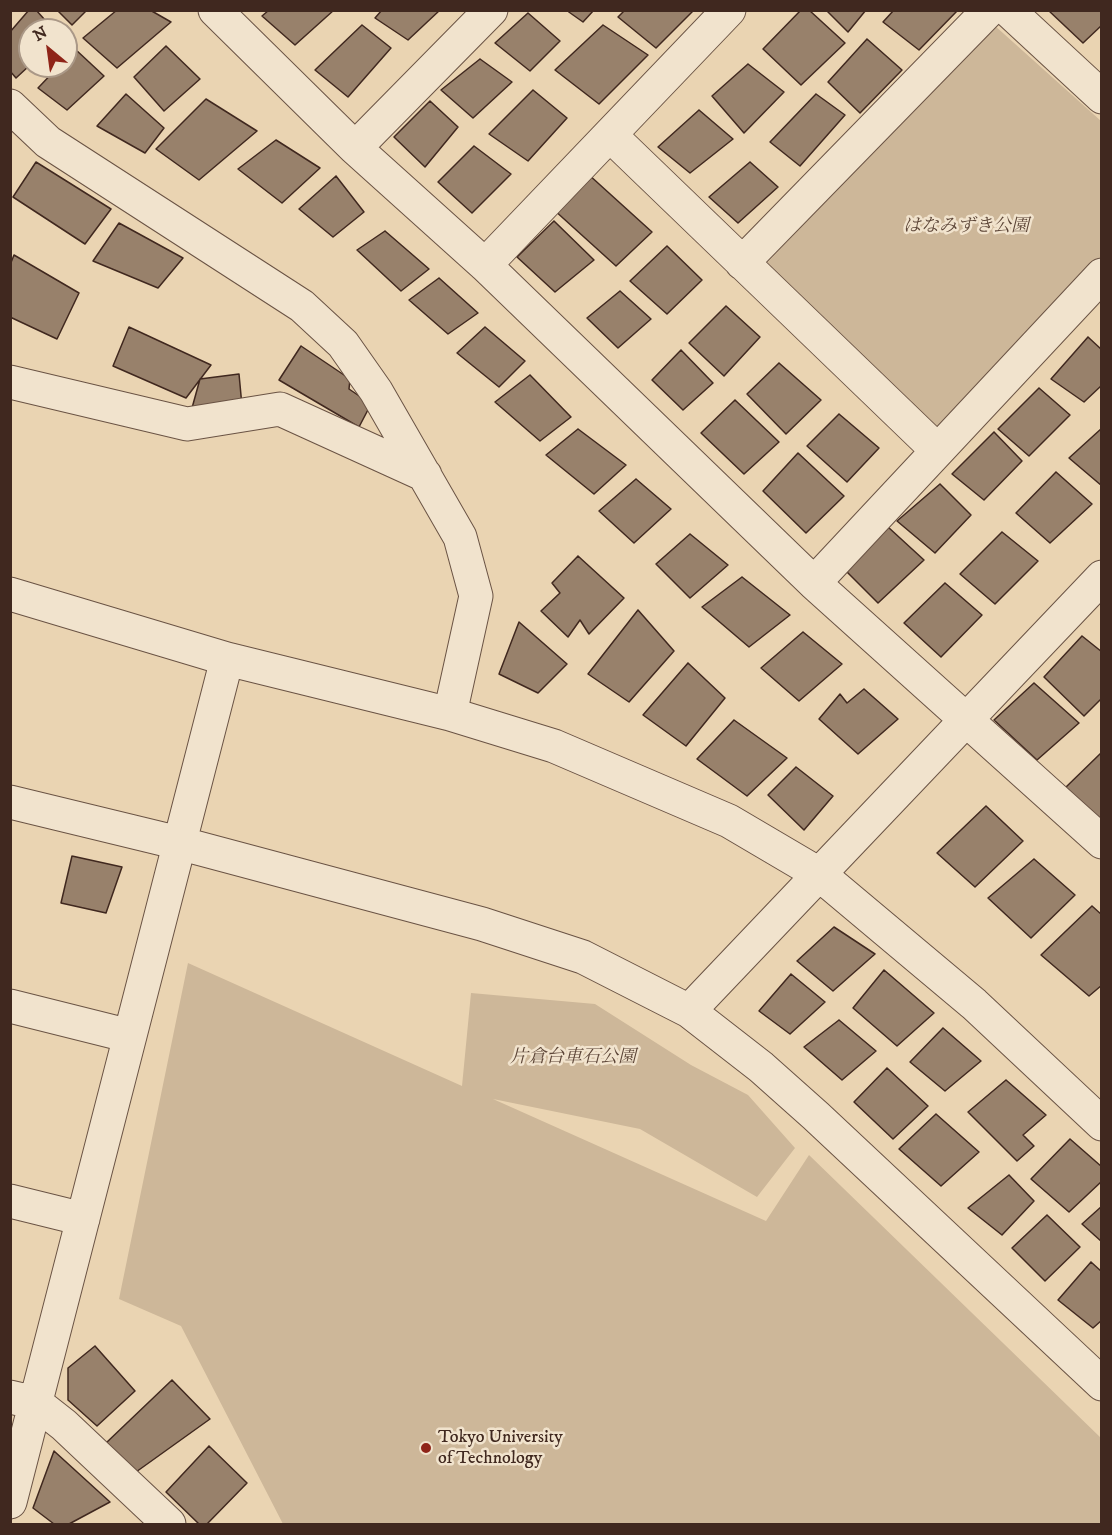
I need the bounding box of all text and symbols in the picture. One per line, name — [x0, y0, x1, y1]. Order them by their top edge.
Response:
north arrow — [18, 18, 78, 78]
text: N — [30, 22, 51, 46]
park label: はなみずき公園 — [903, 216, 1029, 238]
park label: 片倉台車石公園 — [510, 1047, 636, 1069]
place label: Tokyo University of Technology — [438, 1427, 563, 1470]
marker: Tokyo University of Technology — [419, 1441, 433, 1455]

